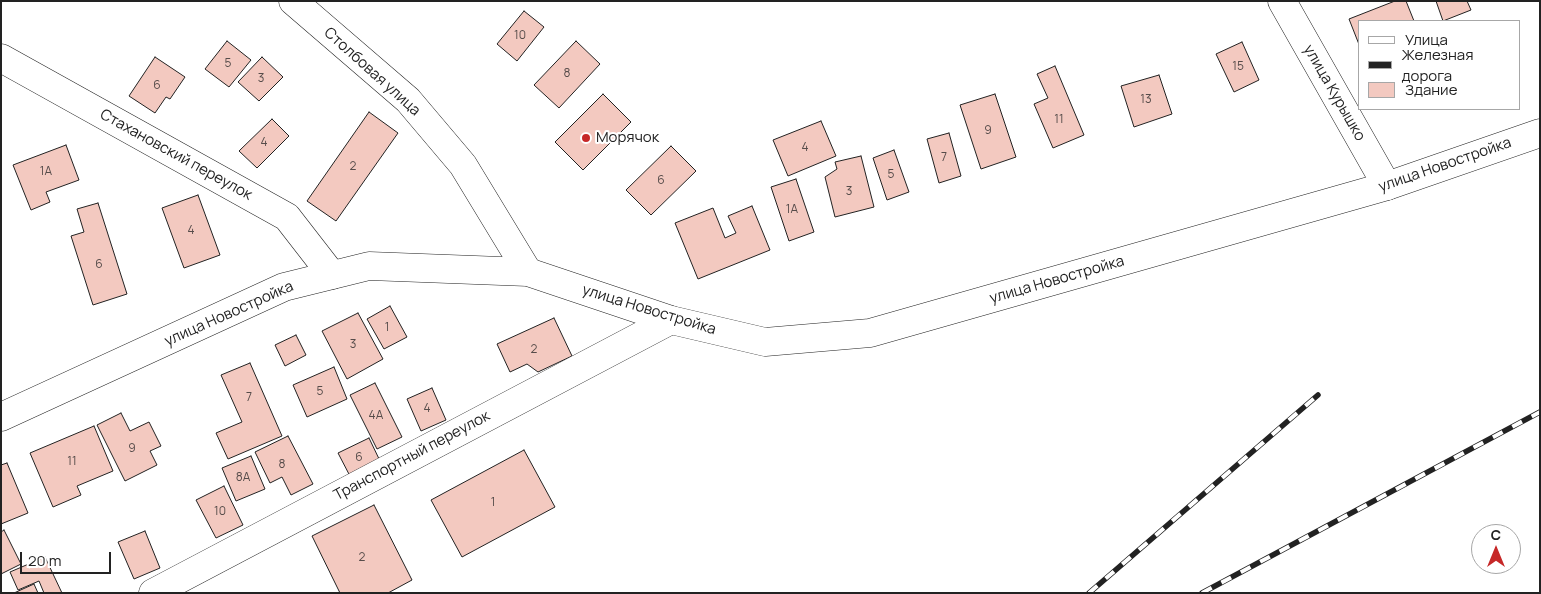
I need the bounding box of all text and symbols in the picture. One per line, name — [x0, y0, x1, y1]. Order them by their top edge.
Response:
legend — [1358, 20, 1521, 110]
street label: Столбовая улица — [320, 24, 424, 120]
house number: 10 — [514, 29, 526, 43]
text: Улица — [1405, 29, 1448, 50]
street label: улица Курышко — [1299, 42, 1369, 144]
text: Железная дорога — [1402, 44, 1473, 86]
house number: 5 — [225, 57, 231, 71]
house number: 15 — [1232, 60, 1244, 74]
house number: 8 — [564, 67, 570, 81]
house number: 3 — [258, 72, 264, 86]
house number: 6 — [153, 79, 161, 93]
text: Здание — [1405, 79, 1457, 100]
house number: 13 — [1140, 93, 1152, 107]
street label: Стахановский переулок — [97, 106, 255, 204]
house number: 11 — [1054, 113, 1064, 127]
house number: 9 — [984, 124, 992, 138]
place label: Морячок — [596, 129, 659, 147]
marker: Морячок — [580, 132, 592, 144]
street label: улица Новостройка — [1376, 134, 1514, 196]
house number: 4 — [260, 136, 268, 150]
house number: 4 — [801, 141, 809, 155]
house number: 7 — [941, 151, 947, 165]
house number: 2 — [350, 160, 356, 174]
house number: 1А — [40, 165, 52, 179]
house number: 5 — [888, 168, 894, 182]
house number: 6 — [657, 174, 665, 188]
house number: 3 — [846, 185, 852, 199]
house number: 1А — [786, 203, 798, 217]
house number: 4 — [187, 224, 195, 238]
street label: улица Новостройка — [988, 252, 1126, 308]
house number: 6 — [95, 258, 103, 272]
street label: улица Новостройка — [162, 277, 296, 351]
street label: улица Новостройка — [580, 281, 718, 339]
house number: 1 — [385, 321, 389, 335]
house number: 3 — [350, 338, 356, 352]
house number: 2 — [531, 343, 537, 357]
house number: 5 — [317, 385, 323, 399]
house number: 7 — [246, 391, 252, 405]
house number: 4 — [423, 402, 431, 416]
street label: Транспортный переулок — [331, 407, 493, 505]
house number: 4А — [369, 409, 383, 423]
house number: 9 — [128, 442, 136, 456]
house number: 6 — [355, 451, 363, 465]
house number: 11 — [67, 455, 77, 469]
house number: 8 — [279, 458, 285, 472]
house number: 8А — [236, 471, 250, 485]
house number: 1 — [491, 496, 495, 510]
house number: 10 — [214, 505, 226, 519]
north arrow — [1471, 524, 1521, 574]
text: С — [1491, 525, 1501, 544]
scale bar — [22, 542, 114, 574]
text: 20 m — [28, 550, 61, 571]
house number: 2 — [359, 551, 365, 565]

